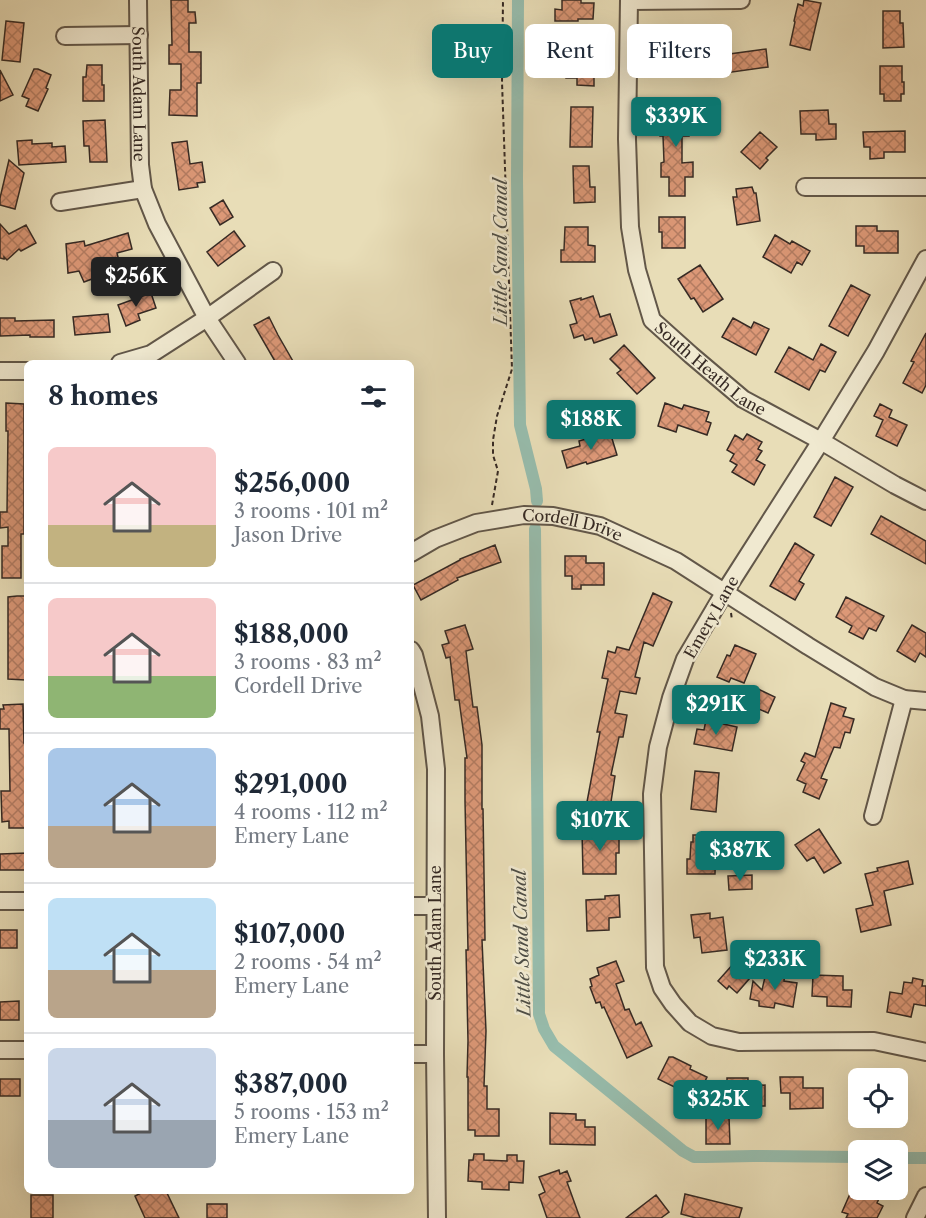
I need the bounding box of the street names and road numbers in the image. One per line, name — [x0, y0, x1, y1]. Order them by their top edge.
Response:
street label: South Adam Lane — [128, 26, 150, 162]
street label: South Heath Lane — [651, 317, 769, 419]
street label: Cordell Drive — [522, 505, 626, 545]
street label: Emery Lane — [679, 572, 743, 662]
street label: South Adam Lane — [425, 865, 445, 1001]

